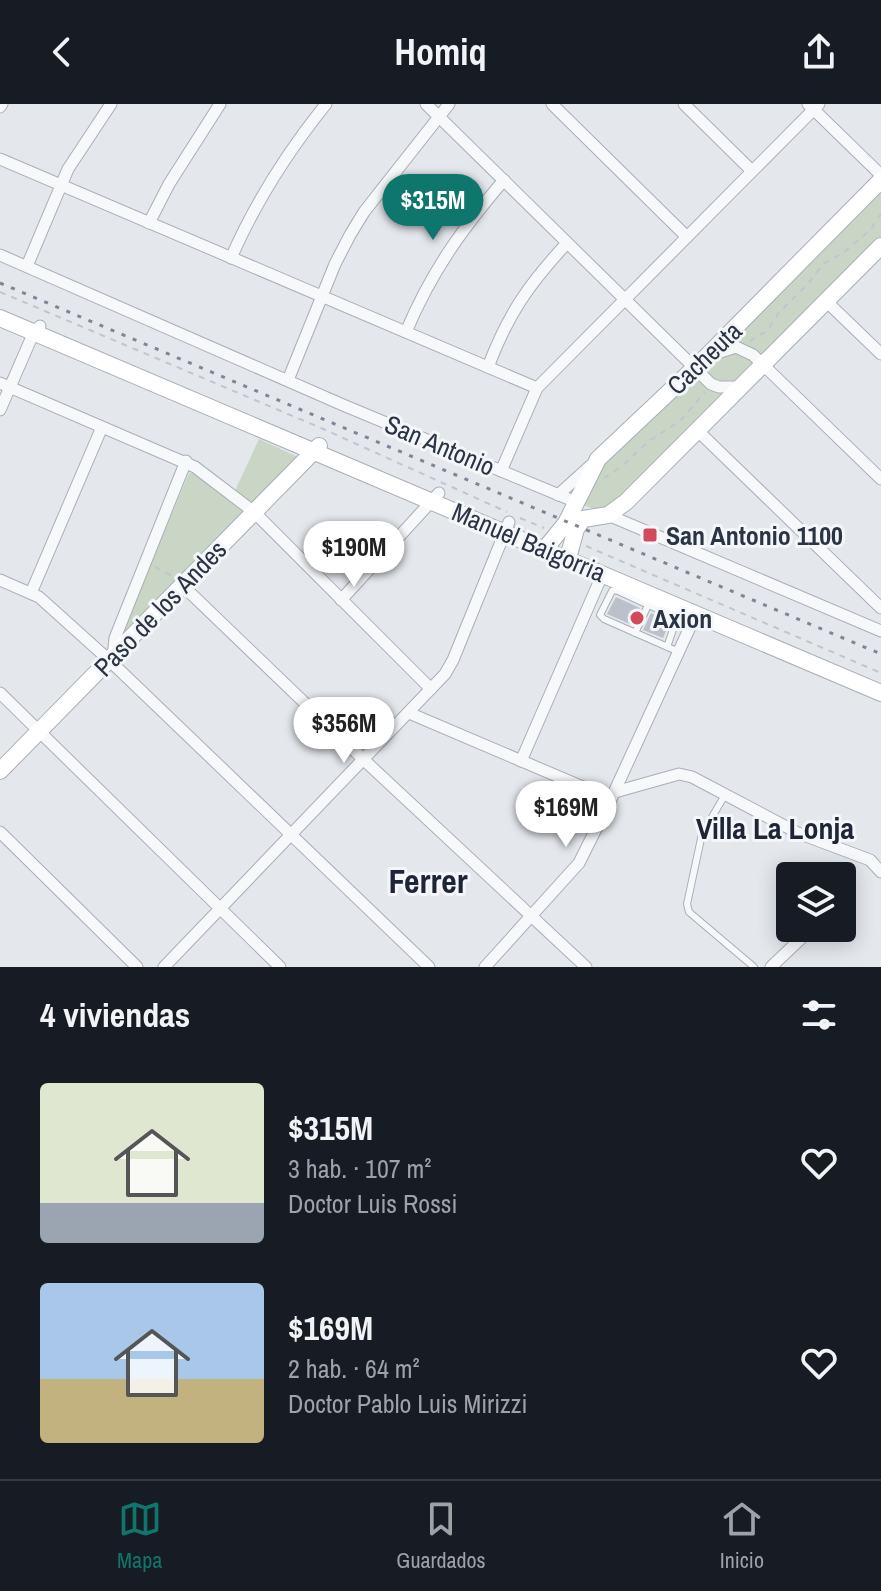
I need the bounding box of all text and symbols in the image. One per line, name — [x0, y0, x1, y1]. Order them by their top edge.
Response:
text: Homiq — [395, 28, 486, 76]
icon: back — [40, 30, 84, 74]
icon: share — [797, 30, 841, 74]
pin: $315M — [377, 174, 489, 242]
text: $315M — [400, 182, 466, 217]
street label: Cacheuta — [659, 314, 749, 402]
street label: San Antonio — [380, 406, 500, 484]
street label: Manuel Baigorria — [447, 494, 611, 590]
place label: San Antonio 1100 — [666, 518, 843, 553]
pin: $190M — [298, 521, 410, 589]
marker: San Antonio 1100 — [641, 526, 659, 544]
text: $190M — [321, 529, 387, 564]
street label: Paso de los Andes — [86, 532, 234, 684]
place label: Axion — [653, 601, 712, 636]
marker: Axion — [628, 609, 646, 627]
pin: $356M — [288, 697, 400, 765]
text: $356M — [311, 705, 377, 740]
pin: $169M — [510, 781, 622, 849]
text: $169M — [533, 789, 599, 824]
district label: Villa La Lonja — [696, 808, 854, 848]
district label: Ferrer — [388, 858, 468, 904]
map controls — [776, 862, 856, 942]
button: layers — [776, 862, 856, 942]
text: 4 viviendas — [40, 992, 190, 1038]
icon: filters — [797, 993, 841, 1037]
text: $315M — [288, 1105, 373, 1151]
icon: home — [104, 1115, 200, 1211]
icon: heart — [797, 1141, 841, 1185]
text: 3 hab. · 107 m² — [288, 1151, 431, 1186]
text: Doctor Luis Rossi — [288, 1186, 457, 1221]
text: $169M — [288, 1305, 373, 1351]
icon: home — [104, 1315, 200, 1411]
icon: heart — [797, 1341, 841, 1385]
text: 2 hab. · 64 m² — [288, 1351, 420, 1386]
text: Doctor Pablo Luis Mirizzi — [288, 1386, 527, 1421]
tab: Mapa — [117, 1497, 162, 1575]
tab: Guardados — [396, 1497, 486, 1575]
tab: Inicio — [720, 1497, 764, 1575]

